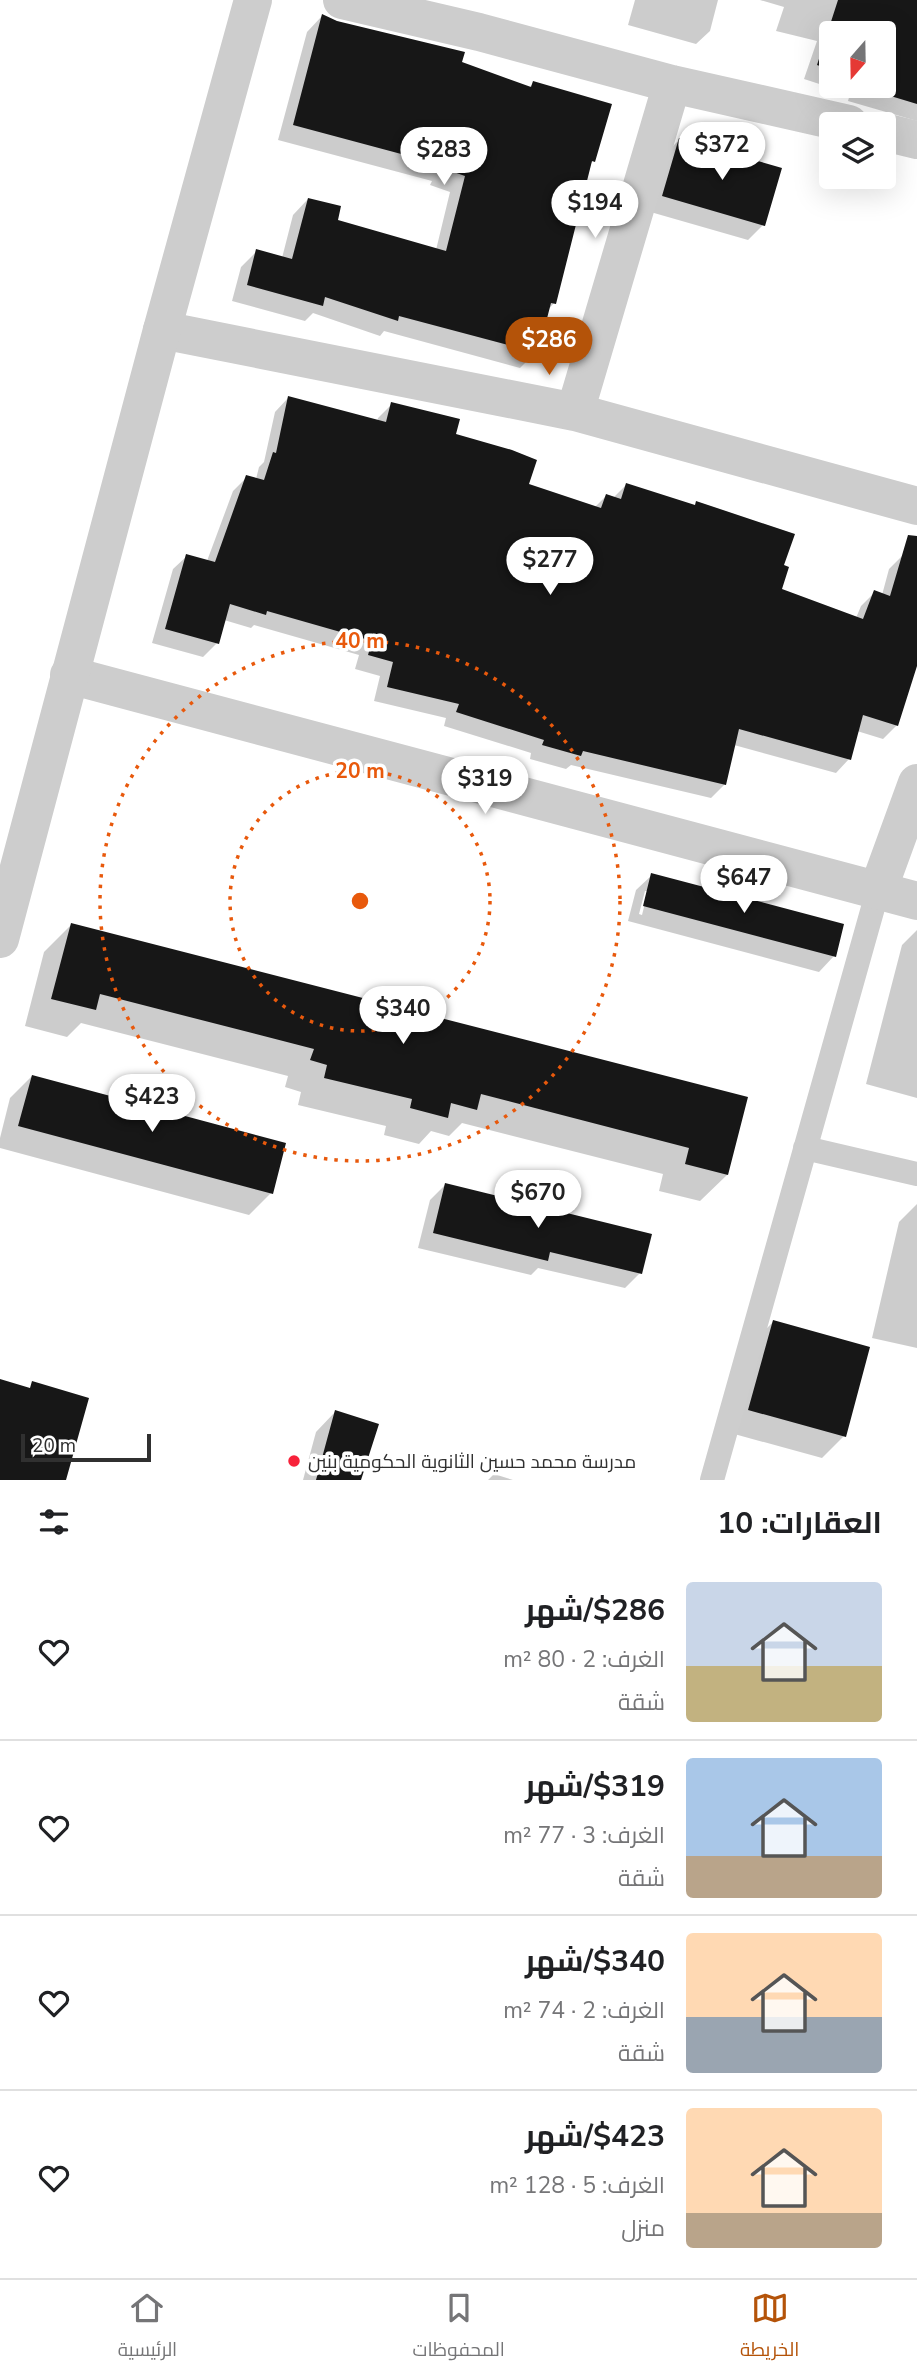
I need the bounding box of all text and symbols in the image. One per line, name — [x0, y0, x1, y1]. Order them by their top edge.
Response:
north arrow — [819, 21, 896, 98]
map controls — [819, 21, 896, 189]
button: layers — [819, 112, 896, 189]
pin: $372 — [681, 122, 763, 182]
pin: $283 — [403, 128, 485, 187]
text: $372 — [694, 129, 750, 160]
text: $283 — [416, 134, 472, 165]
pin: $194 — [554, 180, 636, 240]
text: $194 — [567, 187, 623, 218]
pin: $286 — [508, 318, 590, 377]
text: $286 — [521, 324, 577, 355]
pin: $277 — [509, 538, 591, 597]
text: $277 — [522, 544, 578, 575]
text: 40 m — [335, 627, 385, 655]
pin: $319 — [444, 756, 526, 816]
text: 20 m — [335, 757, 385, 785]
text: $319 — [457, 763, 513, 794]
pin: $647 — [703, 856, 785, 915]
text: $647 — [716, 862, 772, 893]
centre of rings — [348, 889, 372, 913]
pin: $340 — [362, 986, 444, 1046]
text: $340 — [375, 993, 431, 1024]
pin: $423 — [111, 1074, 193, 1134]
text: $423 — [124, 1081, 180, 1112]
pin: $670 — [497, 1170, 579, 1230]
text: $670 — [510, 1177, 566, 1208]
scale bar — [21, 1431, 150, 1463]
text: 20 m — [32, 1433, 76, 1459]
place label: مدرسة محمد حسين الثانوية الحكومية بنين — [308, 1449, 636, 1475]
marker: مدرسة محمد حسين الثانوية الحكومية بنين — [286, 1453, 302, 1469]
icon: filters — [35, 1503, 73, 1541]
text: العقارات: 10 — [717, 1503, 882, 1544]
text: $286/شهر — [525, 1590, 665, 1631]
icon: home — [742, 1610, 826, 1694]
icon: heart — [35, 1633, 73, 1671]
text: الغرف: 2 · 80 m² — [503, 1644, 665, 1675]
text: شقة — [618, 1687, 665, 1718]
text: $319/شهر — [525, 1766, 665, 1807]
icon: home — [742, 1786, 826, 1870]
icon: heart — [35, 1809, 73, 1847]
text: الغرف: 3 · 77 m² — [503, 1820, 665, 1851]
text: شقة — [618, 1863, 665, 1894]
text: $340/شهر — [525, 1941, 665, 1982]
icon: home — [742, 1961, 826, 2045]
icon: heart — [35, 1984, 73, 2022]
text: الغرف: 2 · 74 m² — [503, 1995, 665, 2026]
text: شقة — [618, 2038, 665, 2069]
text: $423/شهر — [525, 2116, 665, 2157]
icon: home — [742, 2136, 826, 2220]
icon: heart — [35, 2159, 73, 2197]
text: الغرف: 5 · 128 m² — [489, 2170, 665, 2201]
text: منزل — [621, 2213, 665, 2244]
tab: الرئيسية — [118, 2289, 177, 2367]
tab: المحفوظات — [412, 2289, 505, 2367]
tab: الخريطة — [740, 2289, 799, 2367]

